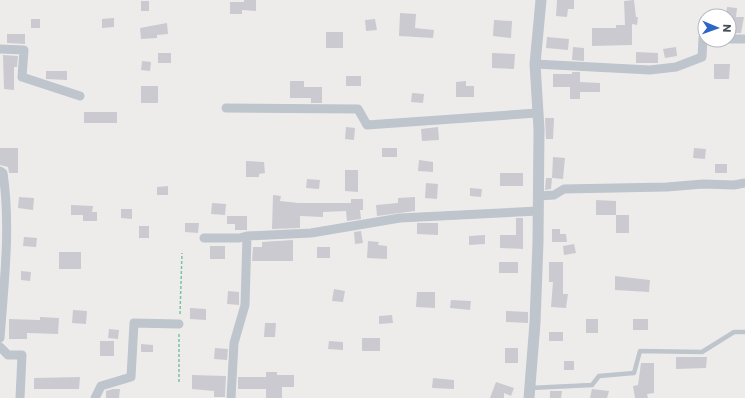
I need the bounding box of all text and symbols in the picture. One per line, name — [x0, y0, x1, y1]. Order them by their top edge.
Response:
north arrow — [697, 8, 737, 48]
text: N — [719, 24, 735, 33]

